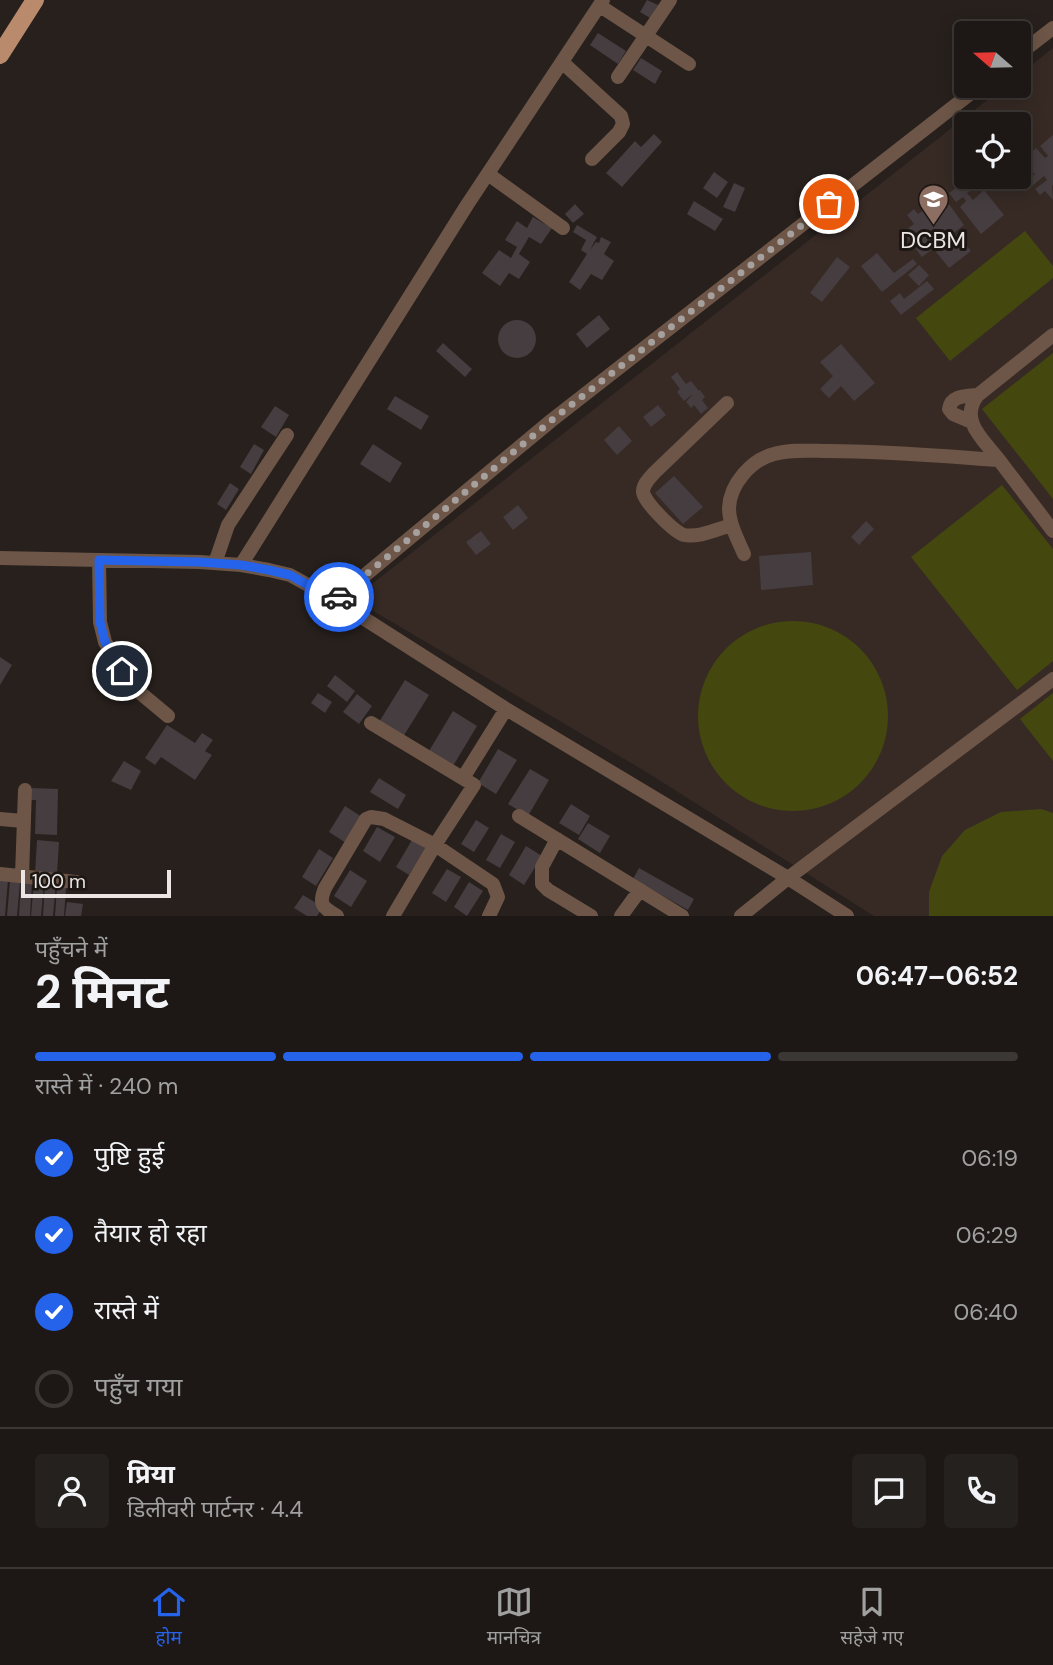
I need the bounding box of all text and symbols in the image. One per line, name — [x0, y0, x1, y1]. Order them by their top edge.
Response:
north arrow — [954, 21, 1031, 98]
map controls — [954, 21, 1031, 189]
button: locate — [954, 112, 1031, 189]
pin — [799, 174, 859, 234]
school or university icon: DCBM — [916, 182, 950, 226]
icon: bag — [810, 185, 848, 223]
place label: DCBM — [900, 225, 966, 255]
courier — [304, 562, 374, 632]
icon: car — [320, 578, 358, 616]
pin — [92, 641, 152, 701]
icon: home — [103, 652, 141, 690]
scale bar — [21, 867, 172, 899]
text: 100 m — [32, 869, 86, 894]
text: पहुँचने में — [35, 934, 108, 964]
text: 06:47–06:52 — [856, 959, 1018, 993]
text: 2 मिनट — [35, 962, 169, 1022]
text: रास्ते में · 240 m — [35, 1071, 178, 1101]
icon: check — [35, 1139, 73, 1177]
text: पुष्टि हुई — [94, 1139, 164, 1173]
text: 06:19 — [962, 1143, 1018, 1173]
icon: check — [35, 1216, 73, 1254]
text: तैयार हो रहा — [94, 1216, 207, 1250]
text: 06:29 — [956, 1220, 1018, 1250]
icon: check — [35, 1293, 73, 1331]
text: रास्ते में — [94, 1293, 159, 1327]
text: 06:40 — [953, 1297, 1018, 1327]
text: पहुँच गया — [94, 1370, 182, 1404]
button: person — [35, 1454, 109, 1528]
button: chat — [852, 1454, 926, 1528]
button: phone — [944, 1454, 1018, 1528]
text: प्रिया — [127, 1457, 175, 1491]
text: डिलीवरी पार्टनर · 4.4 — [127, 1494, 303, 1524]
tab: होम — [150, 1583, 188, 1652]
tab: मानचित्र — [487, 1583, 541, 1652]
tab: सहेजे गए — [840, 1583, 903, 1652]

